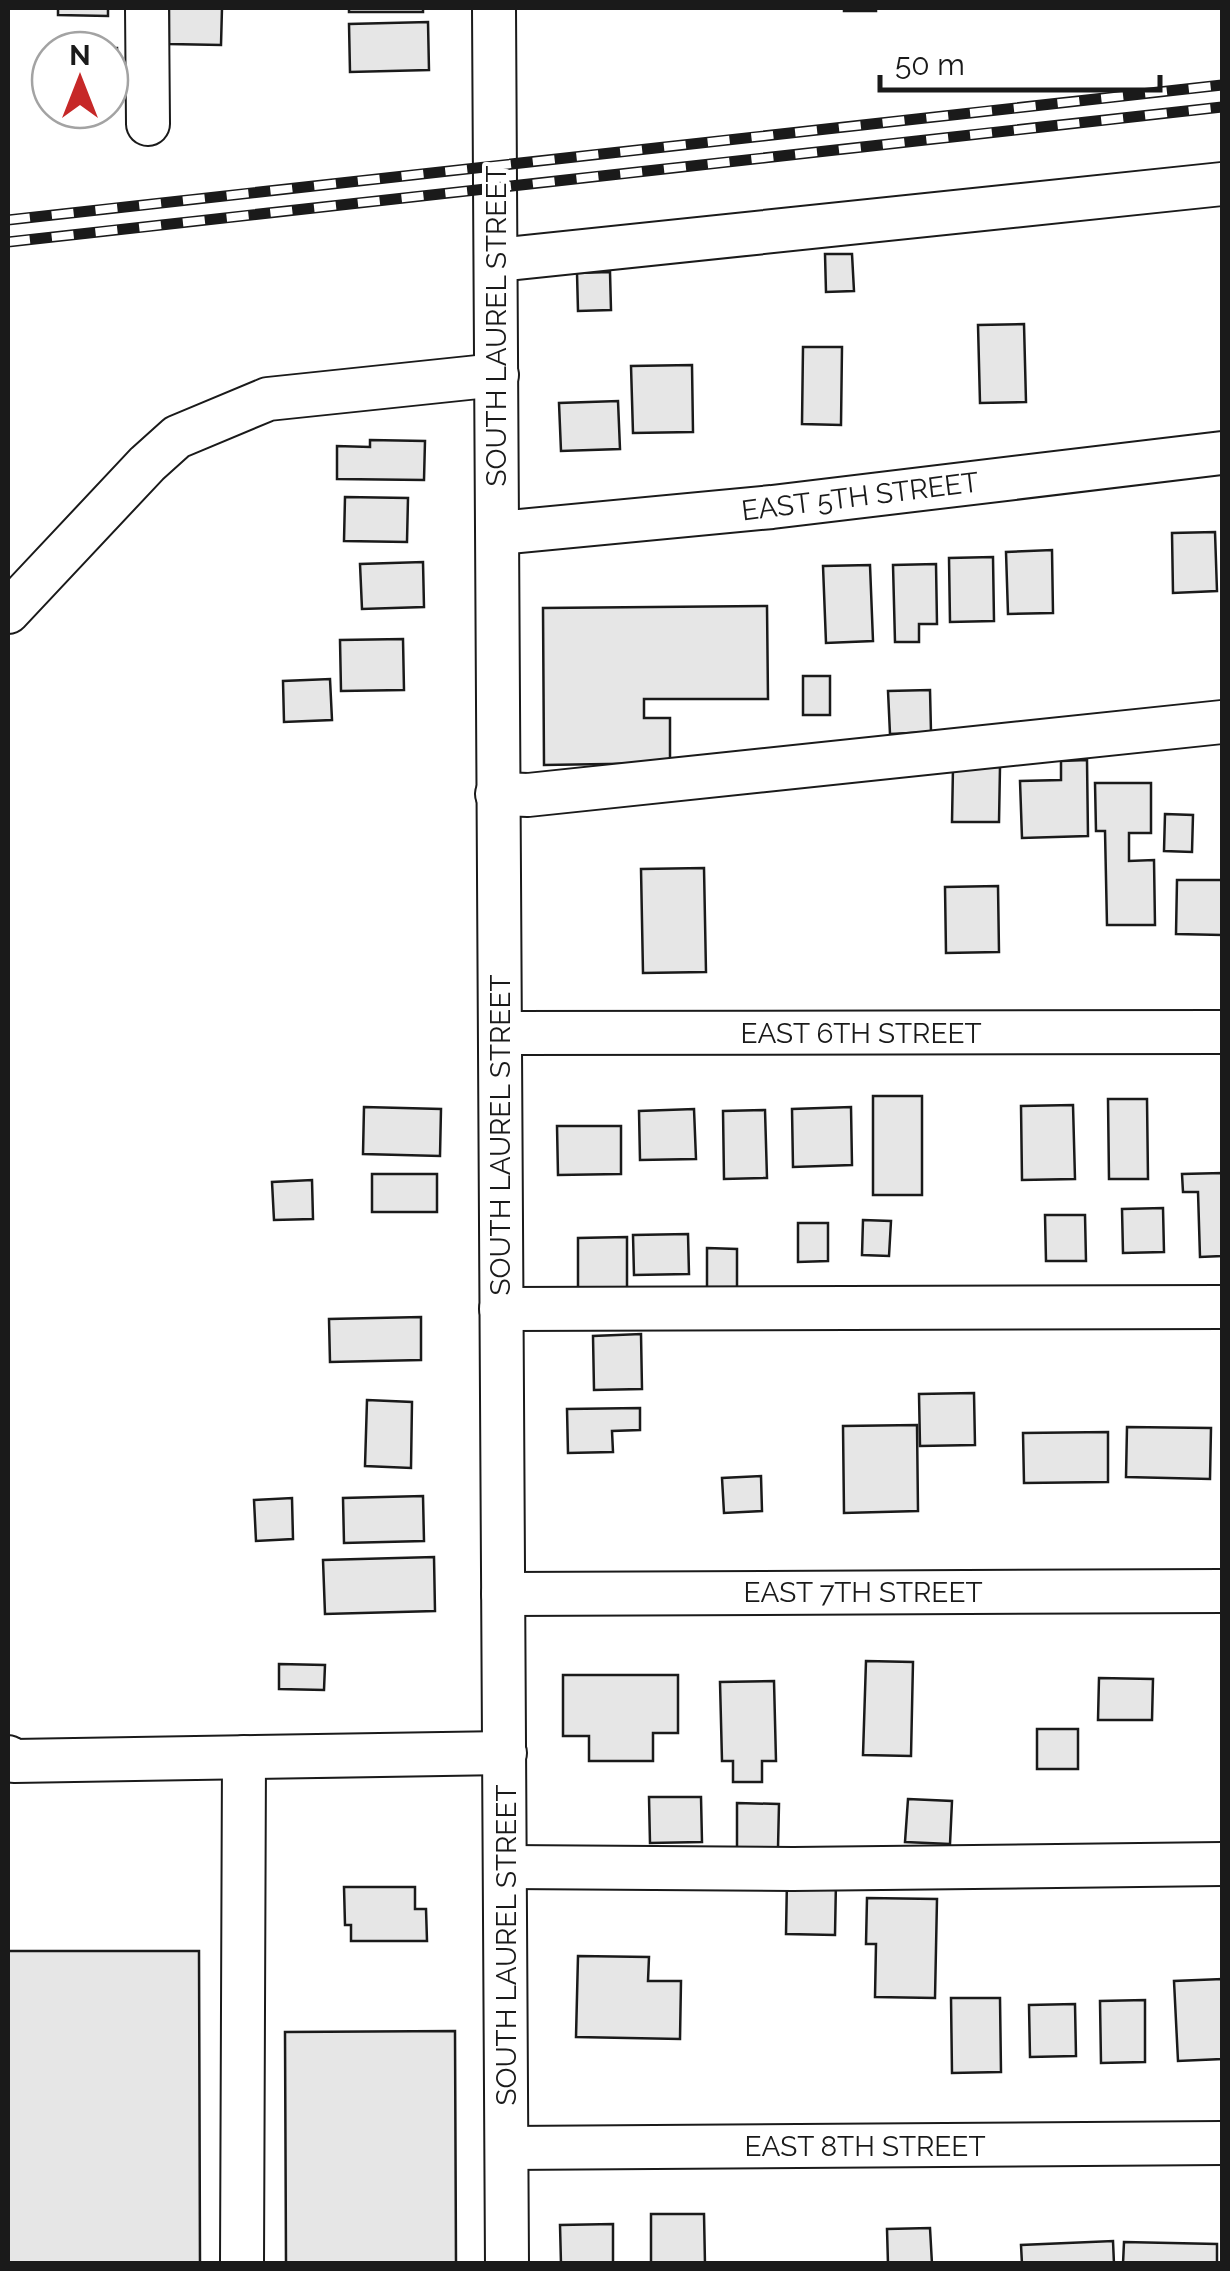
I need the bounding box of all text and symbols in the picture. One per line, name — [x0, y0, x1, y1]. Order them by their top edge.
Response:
north arrow — [30, 30, 130, 130]
scale bar — [880, 30, 1160, 92]
text: N — [69, 39, 91, 72]
text: 50 m — [895, 47, 965, 82]
street label: SOUTH LAUREL STREET — [480, 165, 513, 487]
street label: EAST 5TH STREET — [740, 466, 981, 527]
street label: SOUTH LAUREL STREET — [484, 974, 517, 1296]
street label: EAST 6TH STREET — [740, 1017, 982, 1050]
street label: EAST 7TH STREET — [743, 1576, 983, 1609]
street label: SOUTH LAUREL STREET — [490, 1784, 523, 2106]
street label: EAST 8TH STREET — [745, 2130, 985, 2163]

